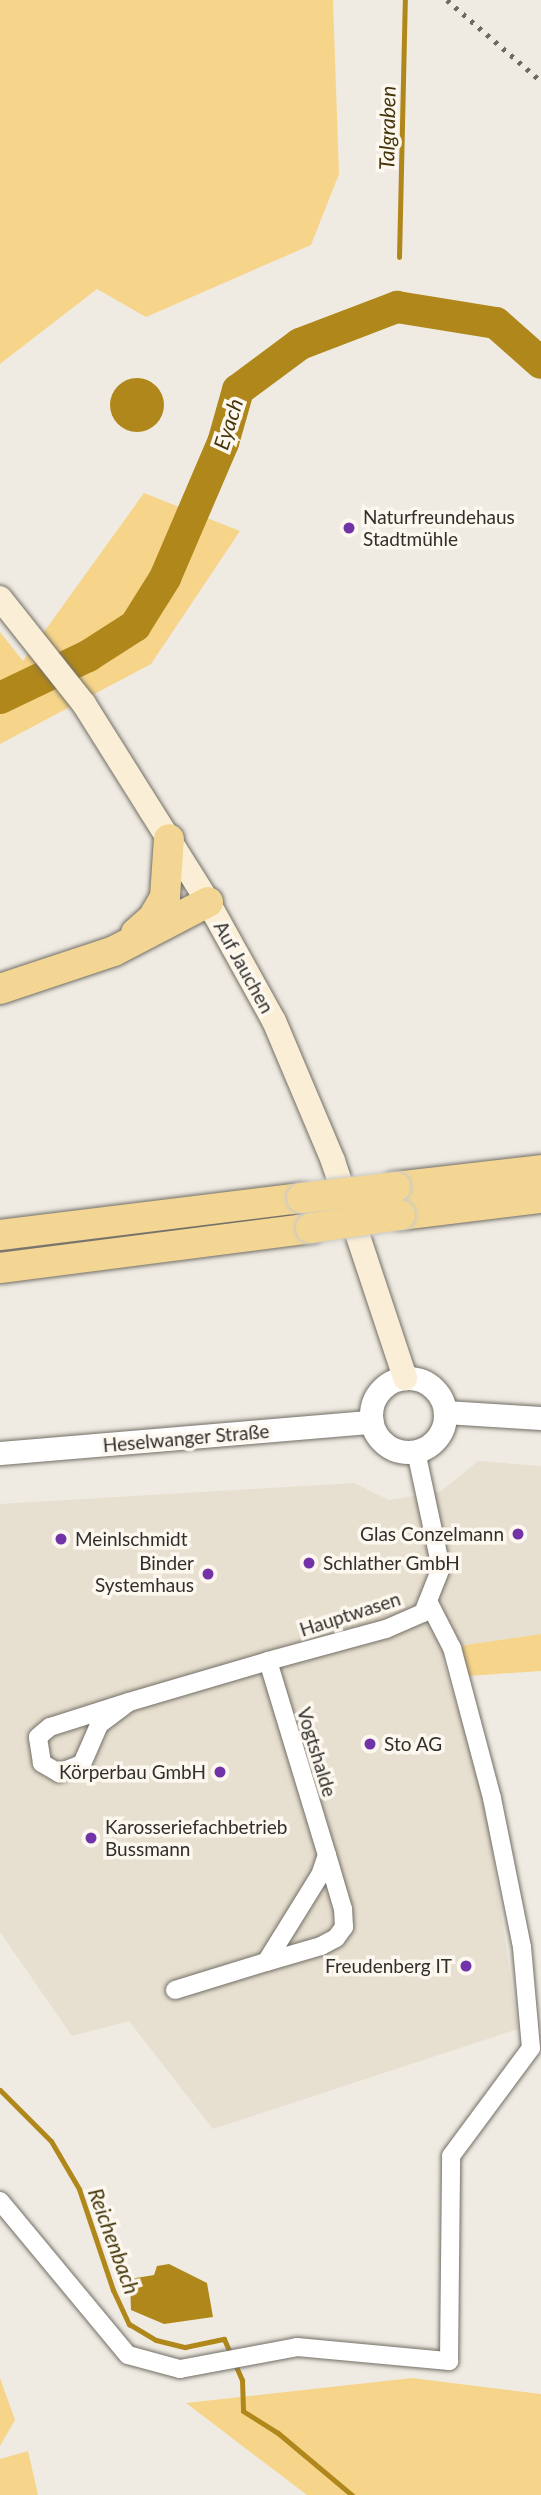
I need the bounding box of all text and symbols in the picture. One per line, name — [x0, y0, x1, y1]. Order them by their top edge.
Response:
water label: Talgraben — [374, 86, 400, 170]
water label: Eyach — [208, 395, 248, 453]
place label: Naturfreundehaus Stadtmühle — [363, 506, 515, 550]
marker: Naturfreundehaus Stadtmühle — [341, 520, 357, 536]
street label: Auf Jauchen — [209, 917, 279, 1017]
street label: Heselwanger Straße — [102, 1419, 270, 1457]
place label: Glas Conzelmann — [360, 1523, 504, 1545]
marker: Glas Conzelmann — [510, 1526, 526, 1542]
place label: Meinlschmidt — [75, 1528, 188, 1550]
marker: Meinlschmidt — [53, 1531, 69, 1547]
place label: Binder Systemhaus — [95, 1552, 194, 1596]
place label: Schlather GmbH — [323, 1552, 460, 1574]
marker: Schlather GmbH — [301, 1555, 317, 1571]
marker: Binder Systemhaus — [200, 1566, 216, 1582]
street label: Hauptwasen — [297, 1587, 403, 1641]
street label: Vogtshalde — [293, 1705, 341, 1799]
place label: Sto AG — [384, 1733, 443, 1755]
marker: Sto AG — [362, 1736, 378, 1752]
place label: Körperbau GmbH — [59, 1761, 206, 1783]
marker: Körperbau GmbH — [212, 1764, 228, 1780]
place label: Karosseriefachbetrieb Bussmann — [105, 1816, 287, 1860]
marker: Karosseriefachbetrieb Bussmann — [83, 1830, 99, 1846]
place label: Freudenberg IT — [325, 1955, 452, 1977]
marker: Freudenberg IT — [458, 1958, 474, 1974]
water label: Reichenbach — [83, 2185, 145, 2297]

